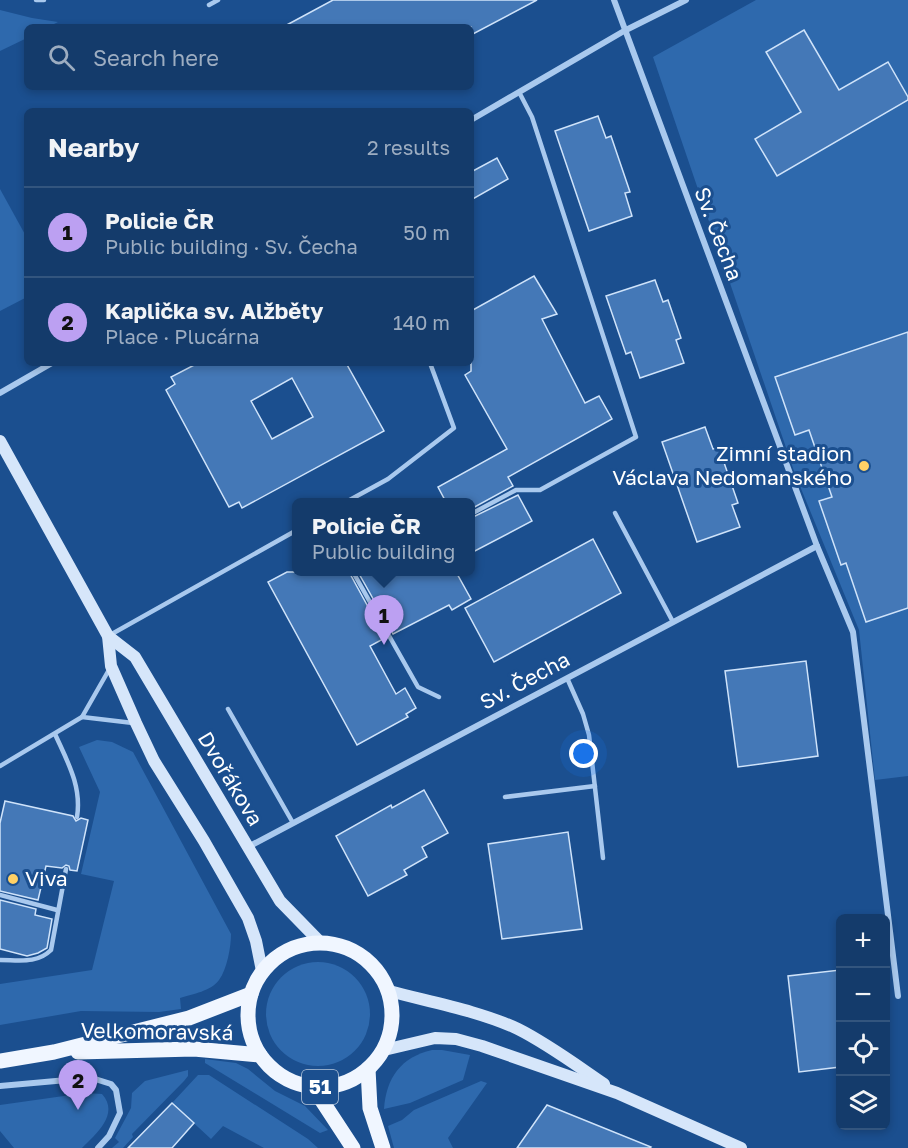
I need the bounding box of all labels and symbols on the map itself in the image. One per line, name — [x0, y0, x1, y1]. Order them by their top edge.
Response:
street label: Sv. Čecha — [689, 183, 749, 284]
place label: Zimní stadion Václava Nedomanského — [612, 440, 852, 490]
marker: Zimní stadion Václava Nedomanského — [857, 459, 871, 473]
pin: 1 — [364, 596, 404, 645]
street label: Sv. Čecha — [475, 646, 574, 715]
street label: Dvořákova — [193, 727, 269, 830]
your location — [569, 739, 598, 768]
place label: Viva — [25, 865, 68, 891]
marker: Viva — [6, 872, 20, 886]
street label: Velkomoravská — [80, 1017, 234, 1045]
pin: 2 — [58, 1060, 98, 1110]
road number: 51 — [302, 1070, 338, 1104]

